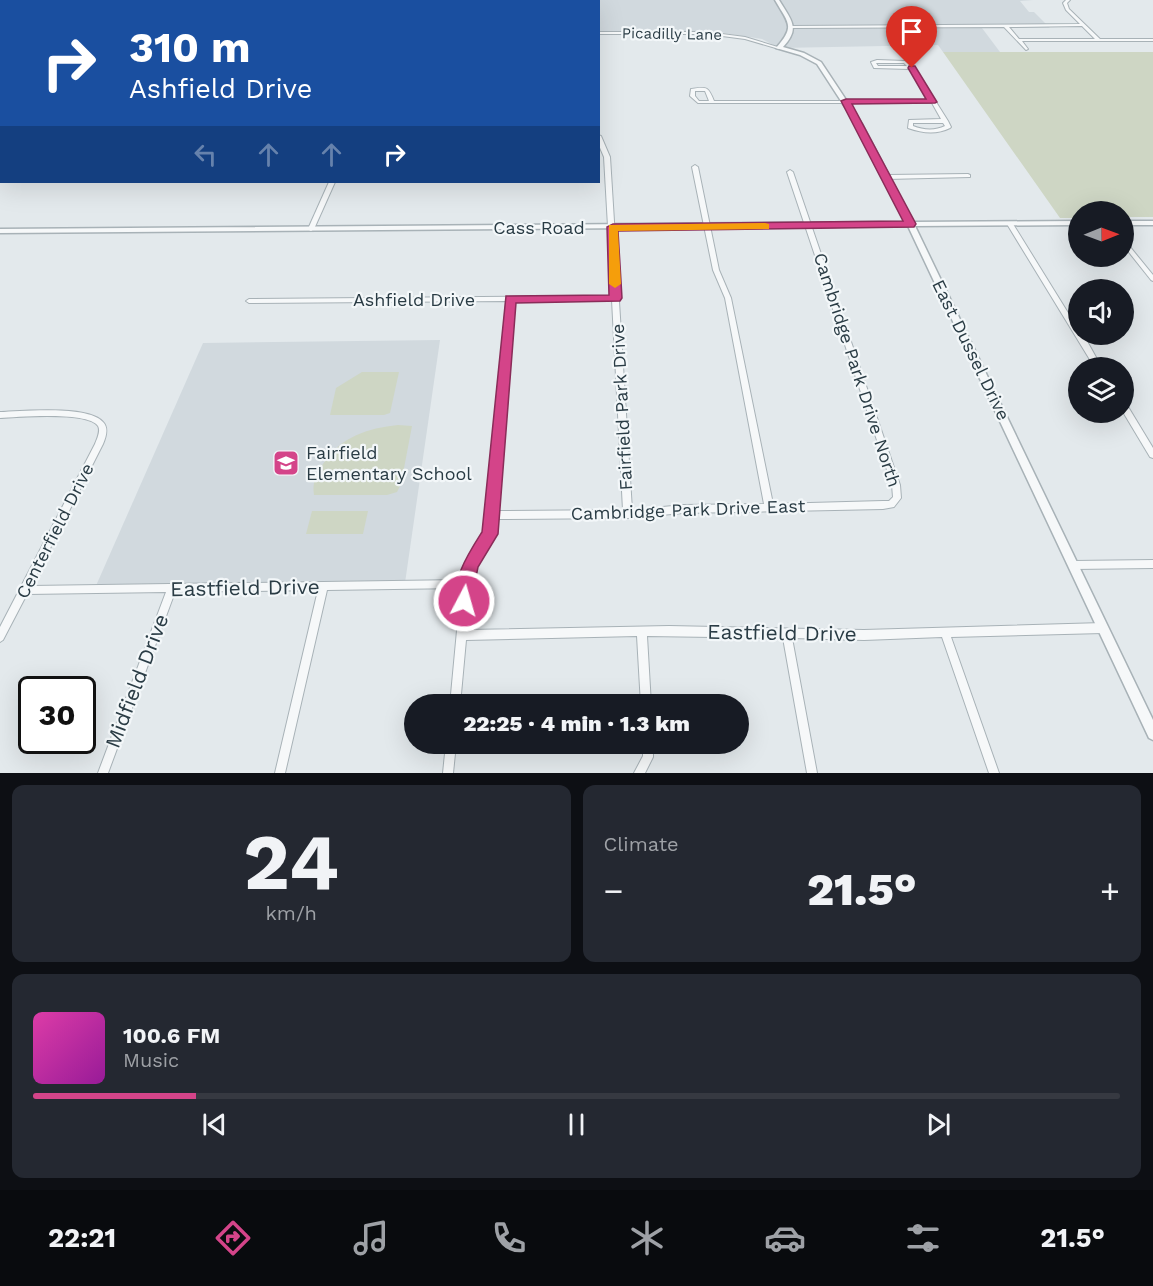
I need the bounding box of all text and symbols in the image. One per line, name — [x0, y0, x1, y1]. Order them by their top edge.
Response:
pin — [886, 6, 937, 68]
icon: arrive — [895, 15, 928, 48]
text: 310 m — [129, 23, 251, 72]
icon: right — [30, 24, 108, 102]
street label: Picadilly Lane — [622, 24, 722, 44]
text: Ashfield Drive — [129, 73, 312, 105]
icon: left — [189, 138, 222, 171]
icon: ahead — [252, 138, 285, 171]
icon: ahead — [315, 138, 348, 171]
icon: right — [378, 138, 411, 171]
north arrow — [1068, 201, 1134, 267]
map controls — [1068, 201, 1134, 423]
street label: Cass Road — [493, 217, 585, 238]
street label: Cambridge Park Drive North — [810, 250, 905, 490]
street label: East Dussel Drive — [928, 276, 1015, 424]
button: sound — [1068, 279, 1134, 345]
street label: Ashfield Drive — [353, 289, 475, 310]
street label: Fairfield Park Drive — [607, 323, 636, 491]
button: layers — [1068, 357, 1134, 423]
place label: Fairfield Elementary School — [306, 442, 472, 484]
school or university icon: Fairfield Elementary School — [271, 448, 301, 478]
street label: Centerfield Drive — [11, 460, 98, 602]
street label: Cambridge Park Drive East — [570, 495, 806, 524]
position arrow — [432, 569, 496, 633]
street label: Eastfield Drive — [170, 574, 320, 601]
street label: Midfield Drive — [99, 610, 174, 751]
street label: Eastfield Drive — [707, 619, 857, 646]
speed limit sign: 30 — [18, 676, 96, 754]
text: 22:25 · 4 min · 1.3 km — [463, 711, 690, 736]
text: 24 — [243, 816, 339, 908]
text: Climate — [604, 832, 679, 856]
text: 21.5° — [807, 863, 917, 916]
text: − — [604, 871, 623, 910]
text: + — [1100, 871, 1120, 910]
text: km/h — [265, 901, 317, 925]
text: 100.6 FM — [123, 1023, 220, 1048]
text: Music — [123, 1048, 179, 1072]
icon: previous — [198, 1108, 231, 1141]
icon: pause — [560, 1108, 593, 1141]
icon: next — [922, 1108, 955, 1141]
icon: directions — [212, 1217, 254, 1259]
icon: music — [350, 1217, 392, 1259]
icon: phone — [488, 1217, 530, 1259]
icon: climate — [626, 1217, 668, 1259]
icon: car — [764, 1217, 806, 1259]
icon: filters — [902, 1217, 944, 1259]
text: 22:21 — [48, 1222, 116, 1254]
text: 21.5° — [1040, 1222, 1105, 1254]

